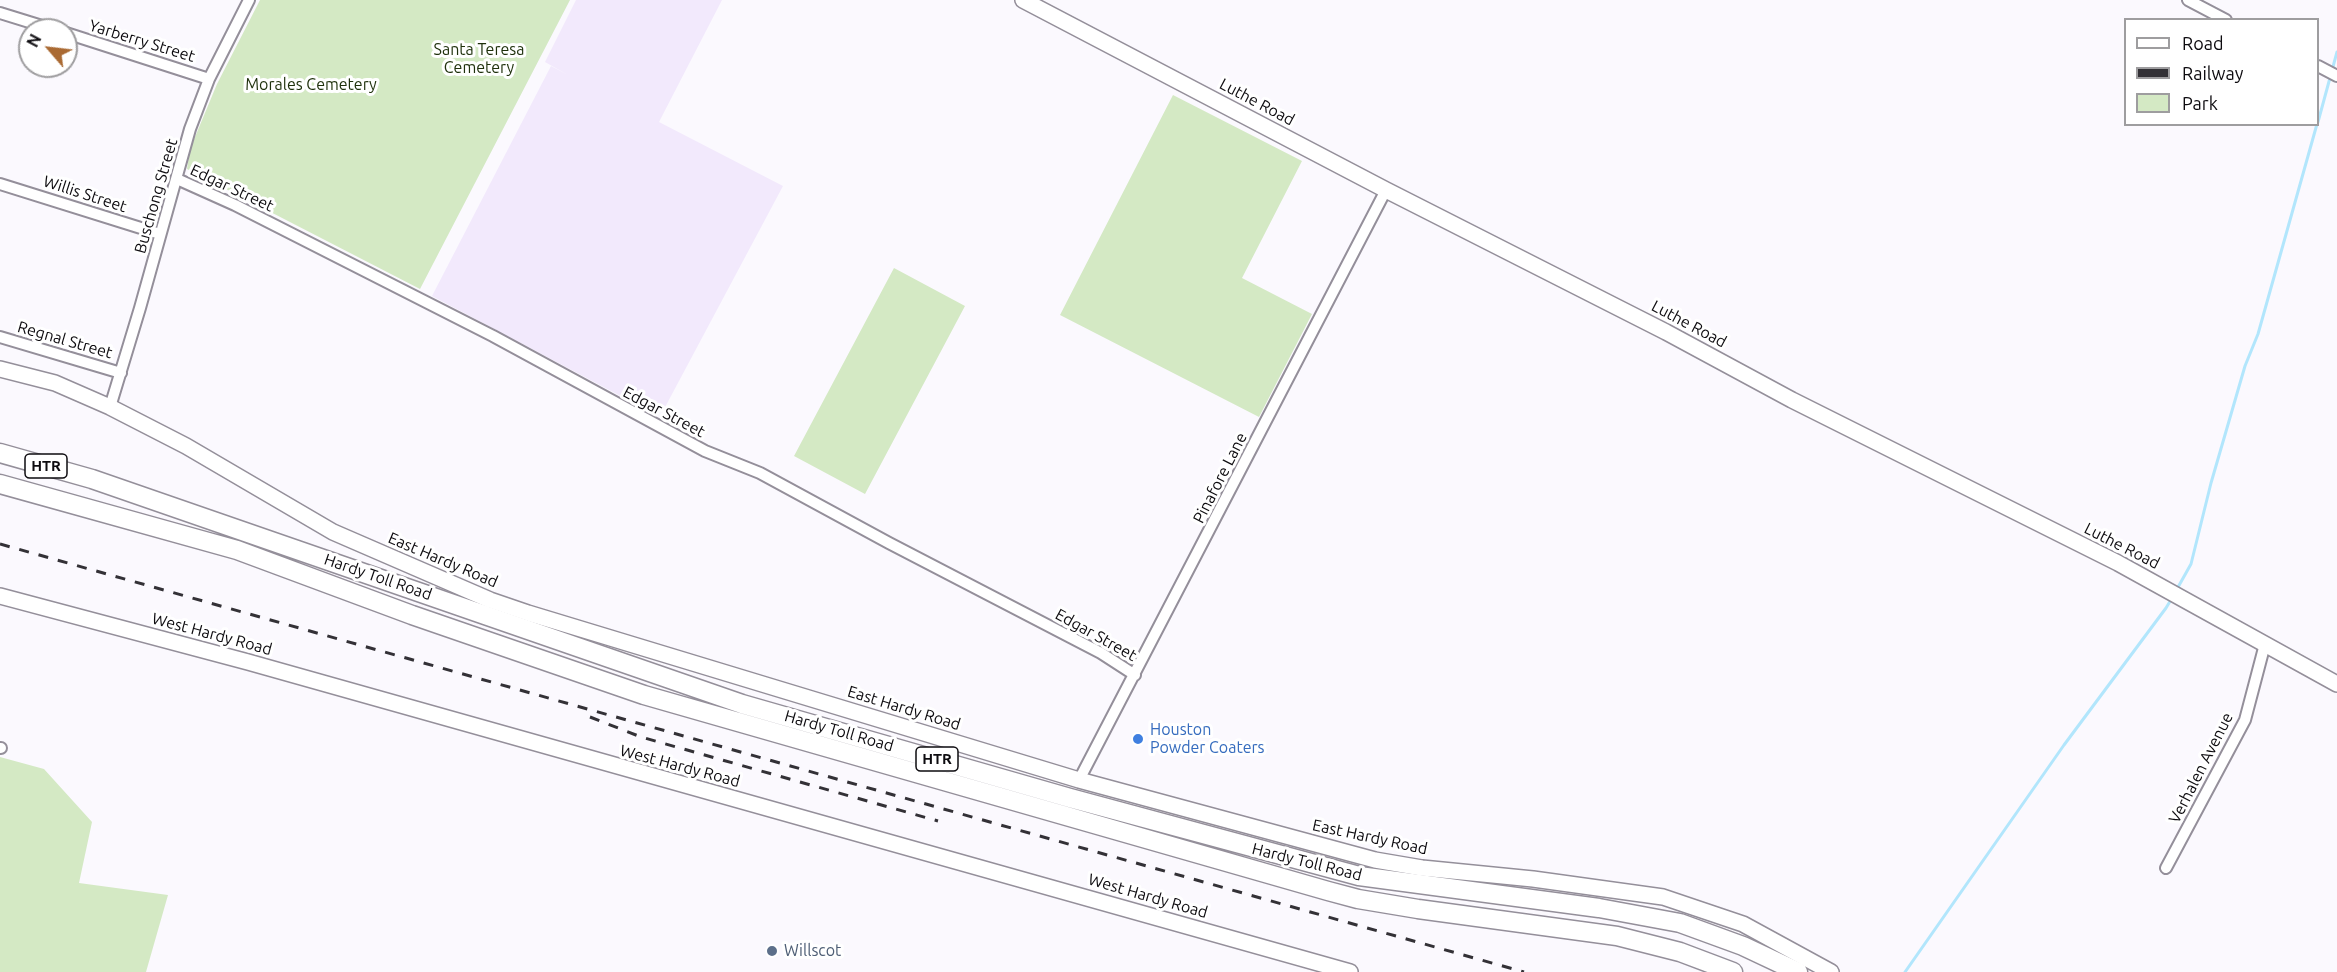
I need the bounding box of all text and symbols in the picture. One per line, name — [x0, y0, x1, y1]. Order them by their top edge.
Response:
street label: Yarberry Street — [87, 16, 197, 66]
north arrow — [18, 18, 78, 78]
legend — [2124, 18, 2319, 126]
text: N — [23, 31, 45, 50]
text: Road — [2182, 33, 2224, 53]
park label: Santa Teresa Cemetery — [434, 40, 524, 78]
text: Railway — [2182, 63, 2243, 83]
street label: Luthe Road — [1216, 74, 1298, 130]
park label: Morales Cemetery — [245, 75, 377, 95]
text: Park — [2182, 93, 2218, 113]
street label: Buschong Street — [130, 136, 182, 256]
street label: Edgar Street — [187, 160, 277, 216]
street label: Willis Street — [41, 171, 129, 217]
street label: Luthe Road — [1648, 296, 1730, 352]
street label: Regnal Street — [15, 317, 115, 363]
street label: Edgar Street — [620, 382, 708, 442]
street label: Pinafore Lane — [1189, 429, 1251, 527]
road number: HTR — [25, 454, 67, 478]
street label: Luthe Road — [2081, 519, 2163, 573]
street label: East Hardy Road — [385, 528, 501, 592]
street label: Hardy Toll Road — [322, 550, 434, 604]
street label: Edgar Street — [1052, 605, 1140, 665]
street label: West Hardy Road — [150, 609, 274, 659]
street label: East Hardy Road — [845, 682, 963, 734]
street label: Hardy Toll Road — [782, 706, 896, 756]
street label: Verhalen Avenue — [2165, 709, 2237, 827]
place label: Houston Powder Coaters — [1150, 720, 1265, 758]
marker: Houston Powder Coaters — [1131, 732, 1145, 746]
street label: West Hardy Road — [618, 741, 742, 791]
road number: HTR — [916, 747, 958, 771]
street label: East Hardy Road — [1311, 815, 1429, 859]
street label: Hardy Toll Road — [1250, 839, 1364, 885]
street label: West Hardy Road — [1086, 870, 1210, 922]
place label: Willscot — [784, 941, 841, 961]
marker: Willscot — [765, 944, 779, 958]

